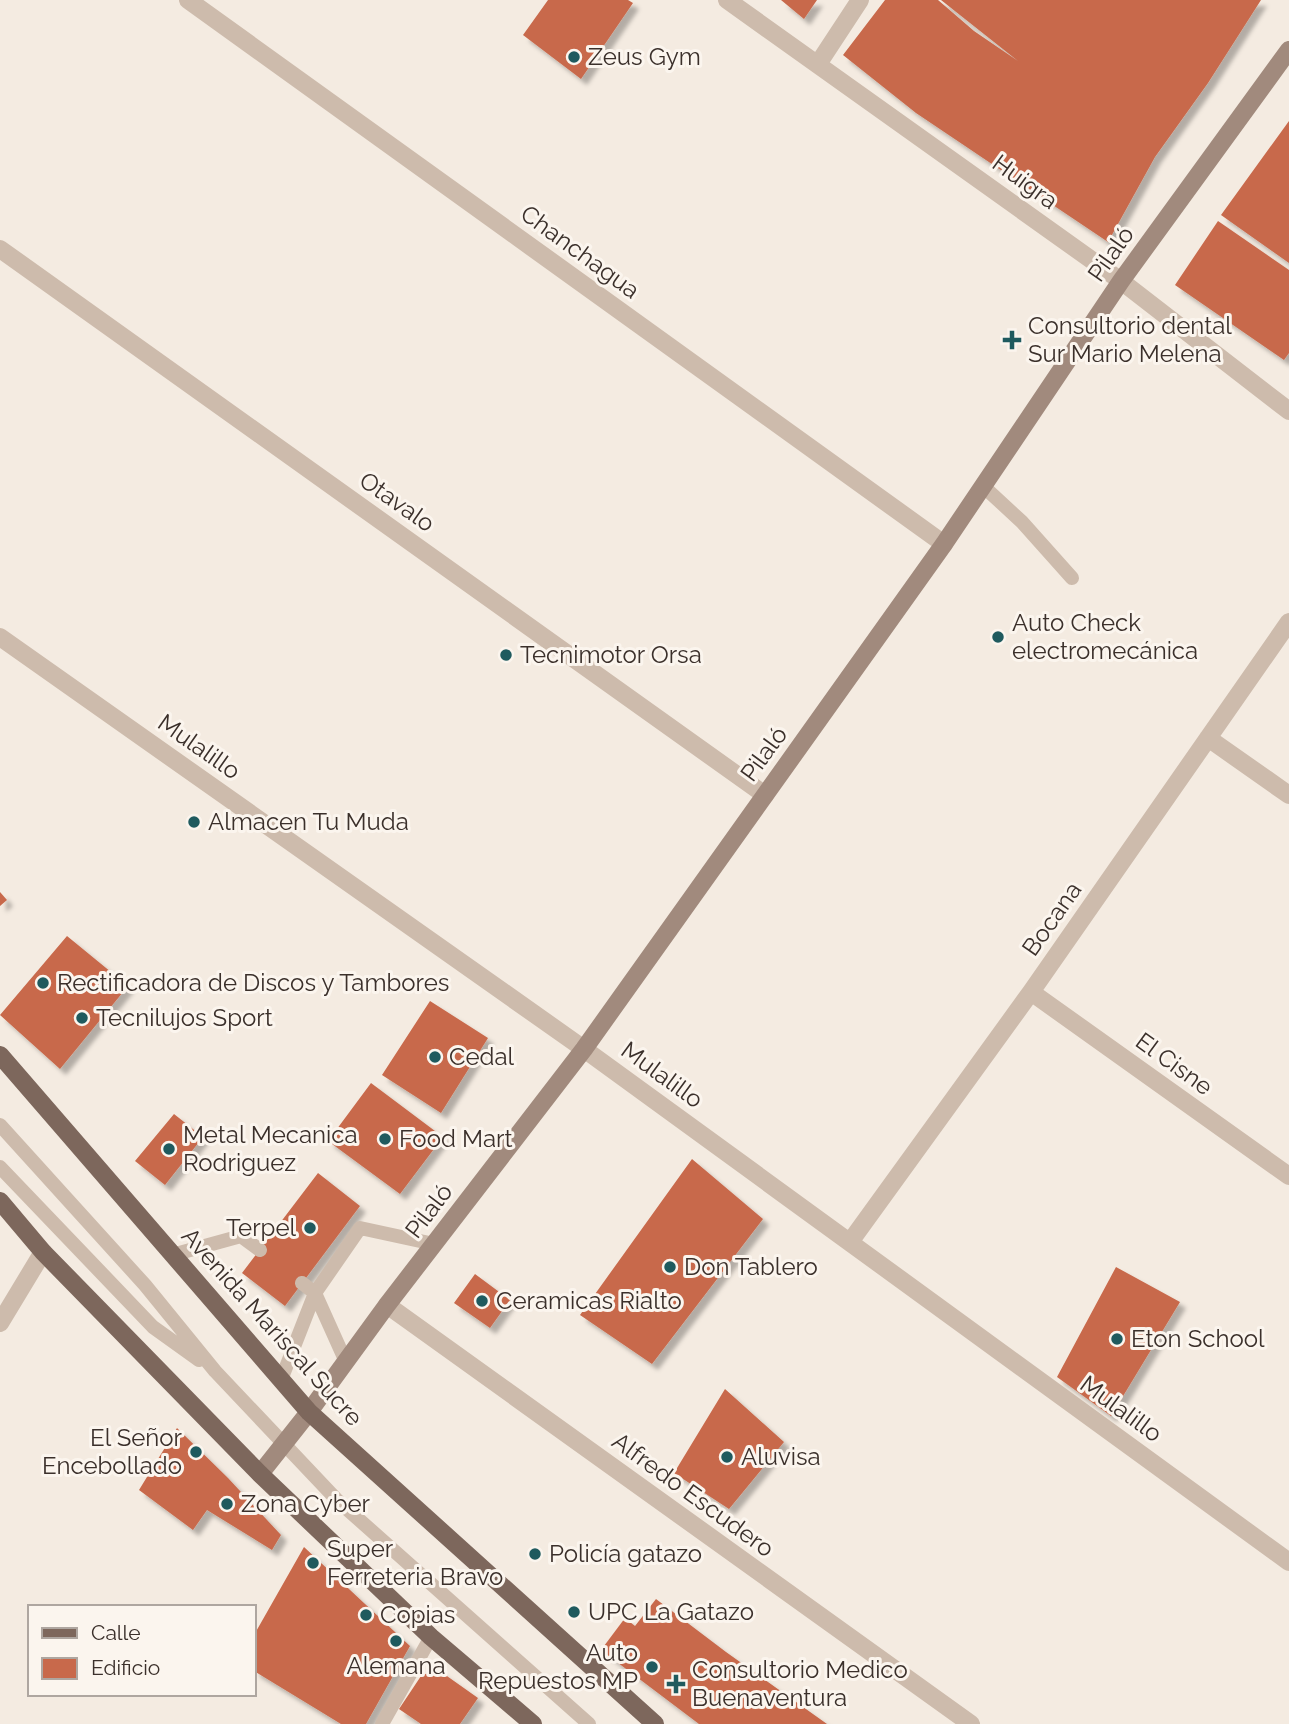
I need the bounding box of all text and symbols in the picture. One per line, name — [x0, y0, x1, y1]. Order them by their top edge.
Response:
place label: Zeus Gym — [588, 42, 701, 71]
marker: Zeus Gym — [566, 49, 582, 65]
street label: Huigra — [987, 148, 1064, 215]
street label: Chanchagua — [515, 199, 645, 304]
street label: Pilaló — [1081, 221, 1140, 287]
place label: Consultorio dental Sur Mario Melena — [1028, 311, 1232, 368]
marker: Consultorio dental Sur Mario Melena — [1002, 330, 1022, 350]
street label: Otavalo — [354, 465, 440, 538]
place label: Auto Check electromecánica — [1012, 608, 1198, 665]
marker: Auto Check electromecánica — [990, 629, 1006, 645]
place label: Tecnimotor Orsa — [520, 640, 702, 669]
marker: Tecnimotor Orsa — [498, 647, 514, 663]
street label: Mulalillo — [152, 708, 246, 785]
street label: Pilaló — [734, 721, 793, 787]
place label: Almacen Tu Muda — [208, 807, 409, 836]
marker: Almacen Tu Muda — [186, 814, 202, 830]
street label: Bocana — [1016, 876, 1087, 961]
place label: Rectificadora de Discos y Tambores — [57, 968, 449, 997]
marker: Rectificadora de Discos y Tambores — [35, 975, 51, 991]
place label: Tecnilujos Sport — [96, 1003, 273, 1032]
marker: Tecnilujos Sport — [74, 1010, 90, 1026]
street label: El Cisne — [1130, 1026, 1218, 1101]
street label: Mulalillo — [616, 1035, 709, 1114]
place label: Cedal — [449, 1042, 515, 1071]
marker: Cedal — [427, 1049, 443, 1065]
place label: Metal Mecanica Rodriguez — [183, 1120, 358, 1177]
place label: Food Mart — [399, 1124, 512, 1153]
marker: Food Mart — [377, 1131, 393, 1147]
marker: Metal Mecanica Rodriguez — [161, 1141, 177, 1157]
street label: Pilaló — [399, 1178, 458, 1244]
place label: Terpel — [226, 1213, 296, 1242]
marker: Terpel — [302, 1220, 318, 1236]
street label: Avenida Mariscal Sucre — [176, 1222, 369, 1432]
place label: Don Tablero — [684, 1252, 818, 1281]
marker: Don Tablero — [662, 1259, 678, 1275]
place label: Ceramicas Rialto — [496, 1286, 682, 1315]
marker: Ceramicas Rialto — [474, 1293, 490, 1309]
place label: Eton School — [1131, 1324, 1265, 1353]
marker: Eton School — [1109, 1331, 1125, 1347]
street label: Mulalillo — [1075, 1369, 1168, 1448]
place label: El Señor Encebollado — [42, 1423, 183, 1480]
street label: Alfredo Escudero — [607, 1426, 780, 1563]
place label: Aluvisa — [741, 1442, 821, 1471]
marker: El Señor Encebollado — [188, 1444, 204, 1460]
marker: Aluvisa — [719, 1449, 735, 1465]
place label: Zona Cyber — [241, 1489, 371, 1518]
marker: Zona Cyber — [219, 1496, 235, 1512]
place label: Super Ferreteria Bravo — [327, 1534, 503, 1591]
place label: Policía gatazo — [549, 1539, 702, 1568]
marker: Policía gatazo — [527, 1546, 543, 1562]
marker: Super Ferreteria Bravo — [305, 1555, 321, 1571]
place label: UPC La Gatazo — [588, 1597, 754, 1626]
place label: Copias — [380, 1600, 455, 1629]
marker: UPC La Gatazo — [566, 1604, 582, 1620]
legend — [28, 1605, 256, 1696]
marker: Copias — [358, 1607, 374, 1623]
text: Calle — [91, 1620, 141, 1645]
marker: Alemana — [388, 1633, 404, 1649]
place label: Auto Repuestos MP — [478, 1638, 638, 1695]
place label: Alemana — [346, 1651, 446, 1680]
text: Edificio — [91, 1655, 160, 1680]
place label: Consultorio Medico Buenaventura — [692, 1655, 908, 1712]
marker: Auto Repuestos MP — [644, 1659, 660, 1675]
marker: Consultorio Medico Buenaventura — [666, 1674, 686, 1694]

